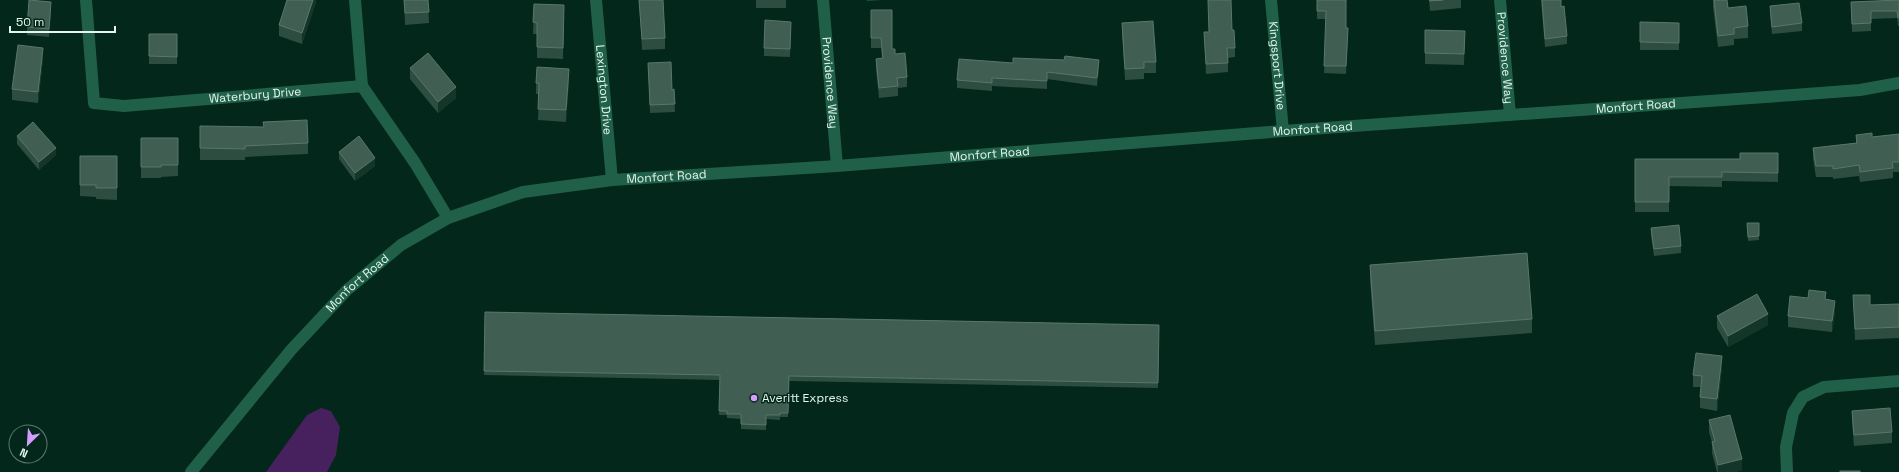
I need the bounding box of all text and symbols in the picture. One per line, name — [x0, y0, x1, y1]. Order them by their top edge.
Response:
scale bar — [10, 8, 115, 34]
street label: Providence Way — [1493, 11, 1517, 104]
text: 50 m — [16, 14, 44, 30]
street label: Kingsport Drive — [1265, 21, 1289, 111]
street label: Providence Way — [818, 36, 842, 129]
street label: Lexington Drive — [592, 44, 616, 135]
street label: Waterbury Drive — [208, 83, 302, 107]
street label: Monfort Road — [1595, 95, 1676, 117]
street label: Monfort Road — [1272, 118, 1353, 140]
street label: Monfort Road — [949, 143, 1030, 165]
street label: Monfort Road — [626, 166, 707, 187]
street label: Monfort Road — [322, 250, 392, 316]
place label: Averitt Express — [762, 390, 848, 406]
marker: Averitt Express — [749, 393, 759, 403]
north arrow — [8, 424, 48, 464]
text: N — [17, 445, 30, 461]

